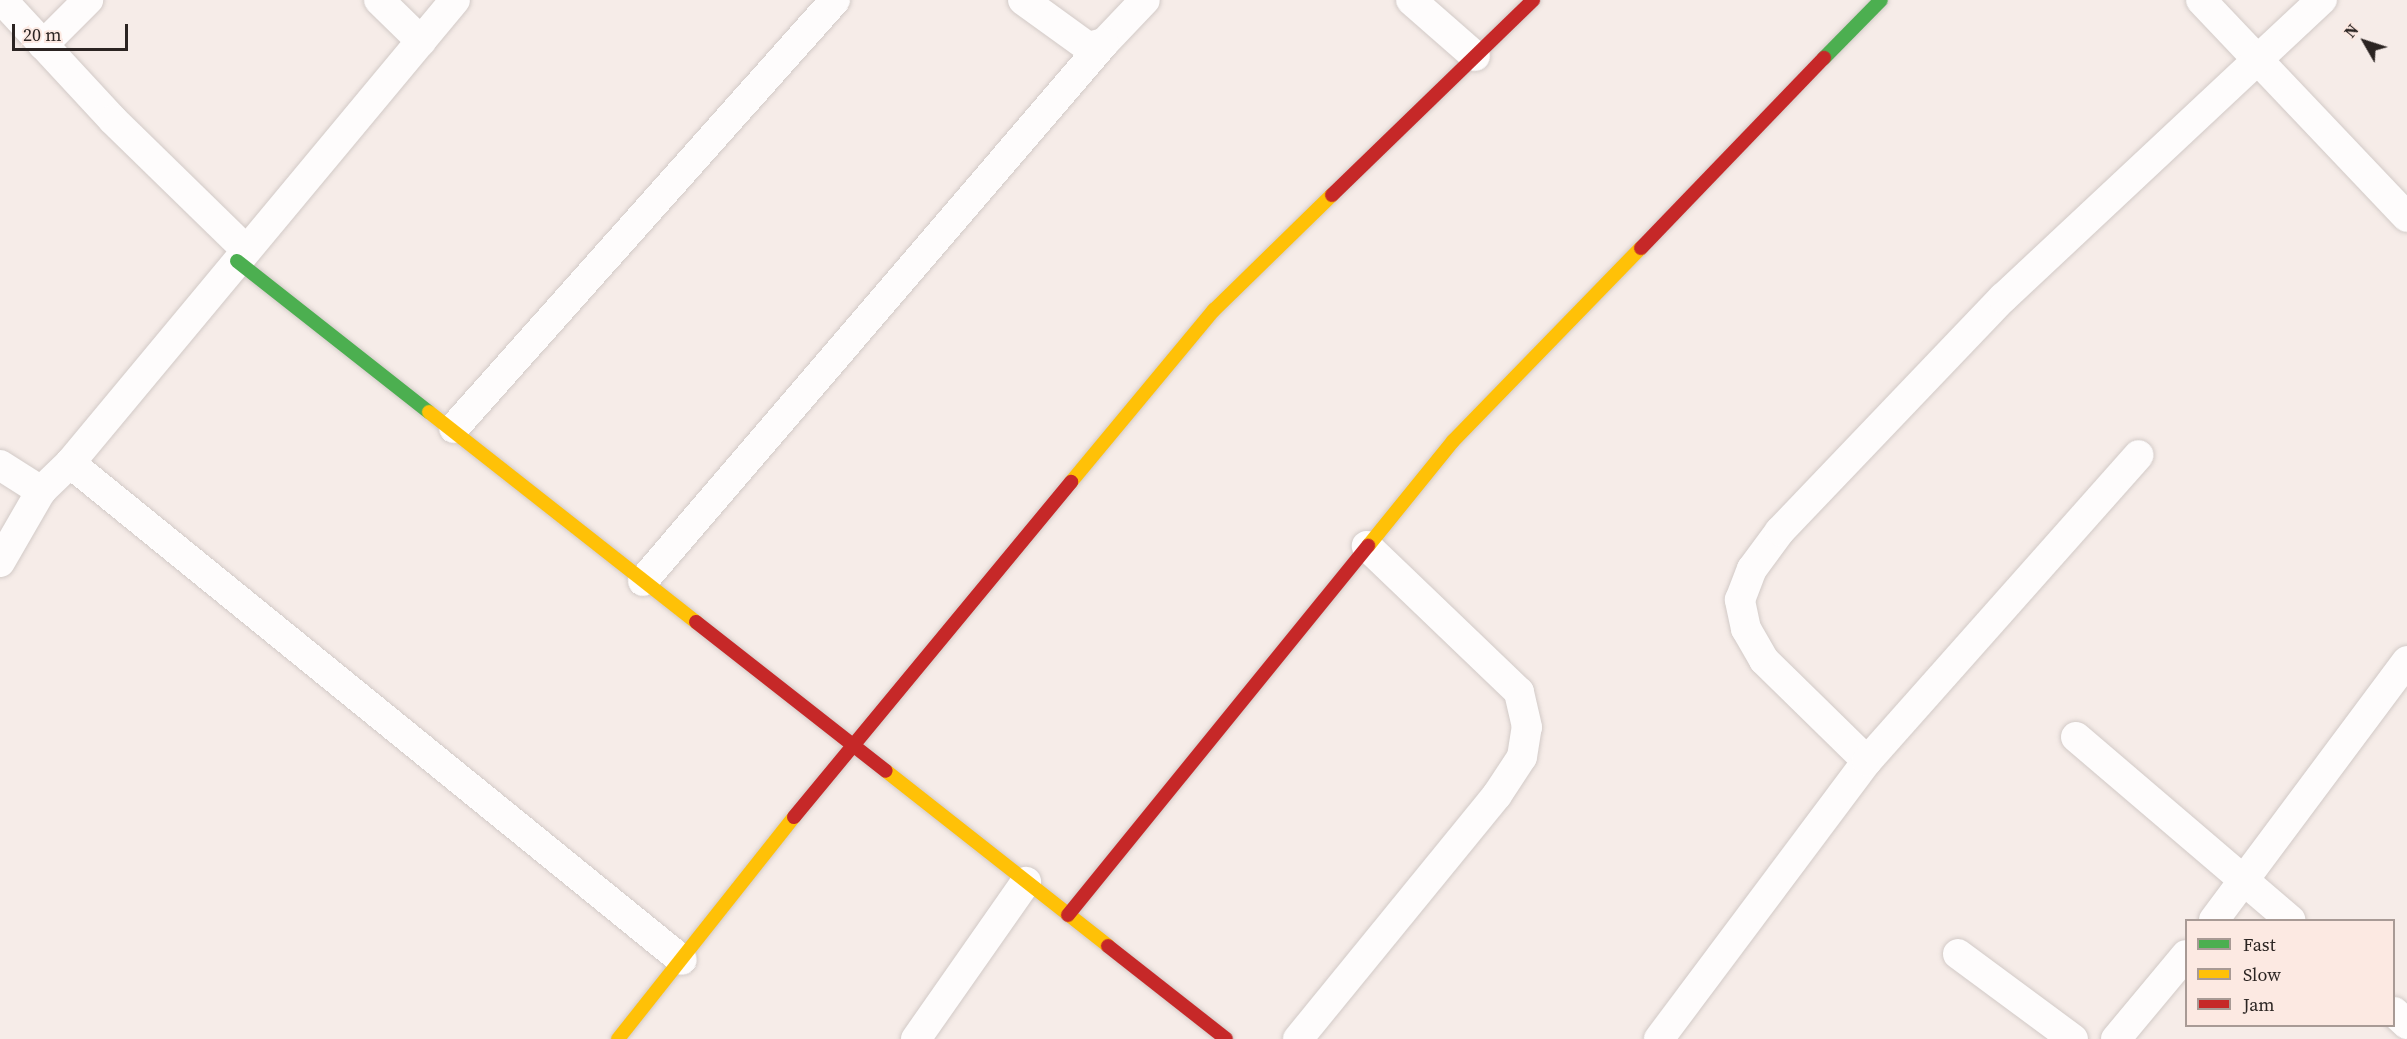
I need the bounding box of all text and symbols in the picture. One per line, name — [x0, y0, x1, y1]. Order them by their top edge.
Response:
scale bar — [15, 12, 130, 50]
north arrow — [2335, 12, 2395, 72]
text: N — [2339, 19, 2363, 42]
text: 20 m — [23, 22, 61, 47]
legend — [2185, 919, 2395, 1027]
text: Fast — [2243, 932, 2276, 957]
text: Slow — [2243, 962, 2281, 987]
text: Jam — [2243, 992, 2275, 1017]

